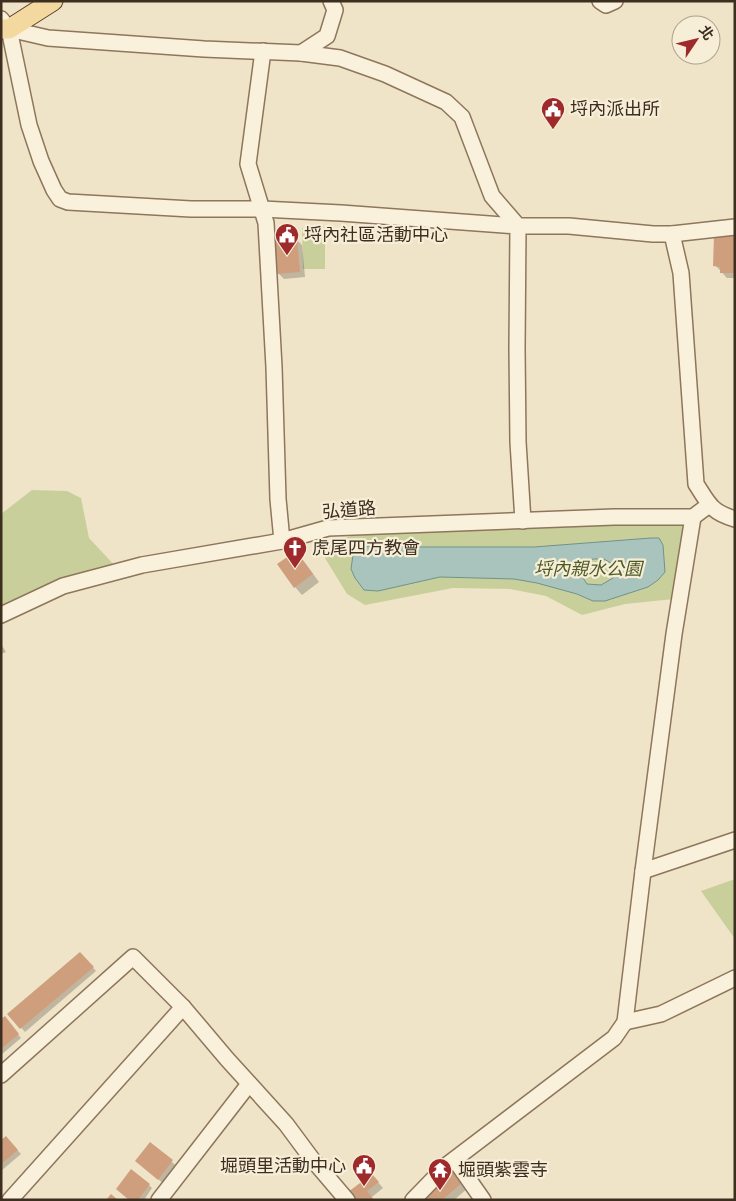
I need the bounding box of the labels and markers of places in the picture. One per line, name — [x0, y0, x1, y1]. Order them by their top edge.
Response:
public building icon: 埒內派出所 — [540, 96, 566, 130]
place label: 埒內派出所 — [570, 98, 660, 120]
public building icon: 埒內社區活動中心 — [274, 222, 300, 256]
place label: 埒內社區活動中心 — [304, 224, 448, 246]
church icon: 虎尾四方教會 — [282, 535, 308, 569]
place label: 虎尾四方教會 — [312, 537, 420, 559]
public building icon: 堀頭里活動中心 — [351, 1153, 377, 1187]
place label: 堀頭里活動中心 — [220, 1155, 346, 1177]
temple icon: 堀頭紫雲寺 — [427, 1157, 453, 1191]
place label: 堀頭紫雲寺 — [458, 1159, 548, 1181]

